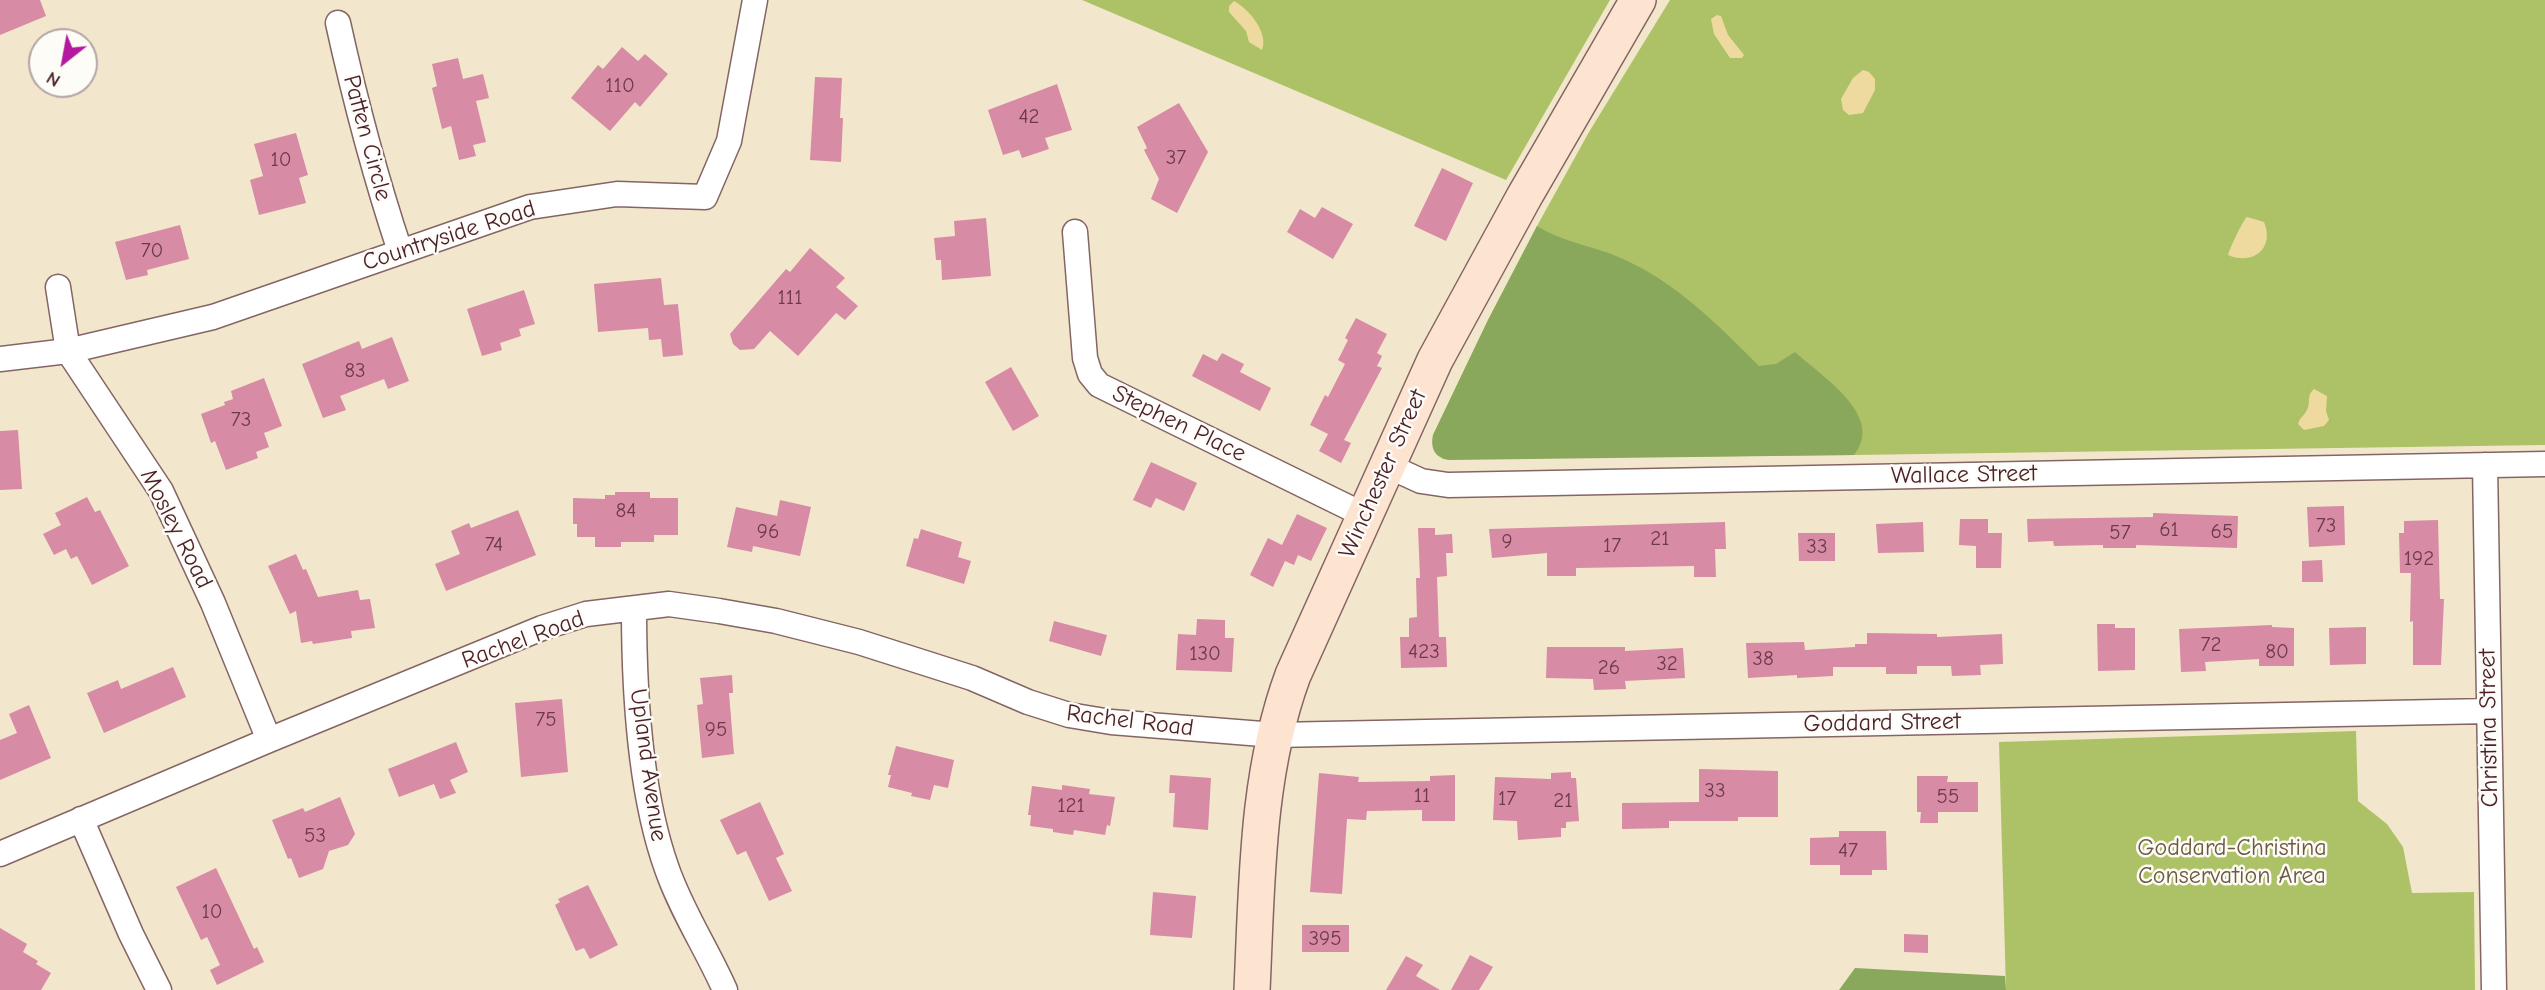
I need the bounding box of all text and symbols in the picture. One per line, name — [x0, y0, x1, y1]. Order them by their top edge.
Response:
north arrow — [28, 28, 98, 98]
text: N — [42, 67, 64, 92]
street label: Patten Circle — [336, 72, 398, 204]
house number: 110 — [605, 73, 635, 99]
house number: 42 — [1018, 104, 1040, 130]
house number: 37 — [1166, 145, 1186, 171]
house number: 10 — [270, 147, 292, 173]
street label: Countryside Road — [359, 194, 539, 278]
house number: 70 — [141, 238, 163, 264]
house number: 111 — [778, 285, 802, 311]
house number: 83 — [344, 358, 366, 384]
street label: Stephen Place — [1108, 379, 1250, 469]
street label: Winchester Street — [1333, 385, 1433, 563]
house number: 73 — [231, 407, 251, 433]
street label: Wallace Street — [1891, 459, 2037, 491]
street label: Mosley Road — [134, 464, 218, 594]
house number: 84 — [616, 498, 636, 524]
house number: 73 — [2316, 513, 2336, 539]
house number: 61 — [2159, 517, 2179, 543]
house number: 96 — [757, 519, 779, 545]
house number: 65 — [2211, 519, 2233, 545]
house number: 57 — [2109, 520, 2131, 546]
house number: 21 — [1650, 526, 1670, 552]
house number: 9 — [1501, 529, 1513, 555]
house number: 74 — [485, 532, 503, 558]
house number: 17 — [1603, 533, 1621, 559]
house number: 33 — [1806, 534, 1828, 560]
house number: 192 — [2404, 546, 2434, 572]
street label: Rachel Road — [458, 605, 588, 675]
house number: 72 — [2201, 632, 2221, 658]
house number: 423 — [1408, 639, 1440, 665]
house number: 80 — [2265, 639, 2289, 665]
house number: 130 — [1189, 641, 1221, 667]
house number: 38 — [1752, 646, 1774, 672]
street label: Christina Street — [2473, 648, 2505, 808]
house number: 32 — [1656, 651, 1678, 677]
house number: 26 — [1598, 655, 1620, 681]
street label: Upland Avenue — [623, 687, 673, 843]
street label: Rachel Road — [1065, 699, 1195, 743]
house number: 75 — [535, 707, 557, 733]
street label: Goddard Street — [1803, 707, 1961, 739]
house number: 95 — [705, 717, 727, 743]
house number: 33 — [1704, 778, 1726, 804]
house number: 11 — [1414, 783, 1430, 809]
house number: 55 — [1937, 784, 1959, 810]
house number: 17 — [1498, 786, 1516, 812]
house number: 21 — [1553, 788, 1573, 814]
house number: 121 — [1057, 793, 1085, 819]
house number: 53 — [304, 823, 326, 849]
park label: Goddard-Christina Conservation Area — [2137, 834, 2327, 890]
house number: 47 — [1838, 838, 1858, 864]
house number: 10 — [201, 899, 223, 925]
house number: 395 — [1308, 926, 1342, 952]

